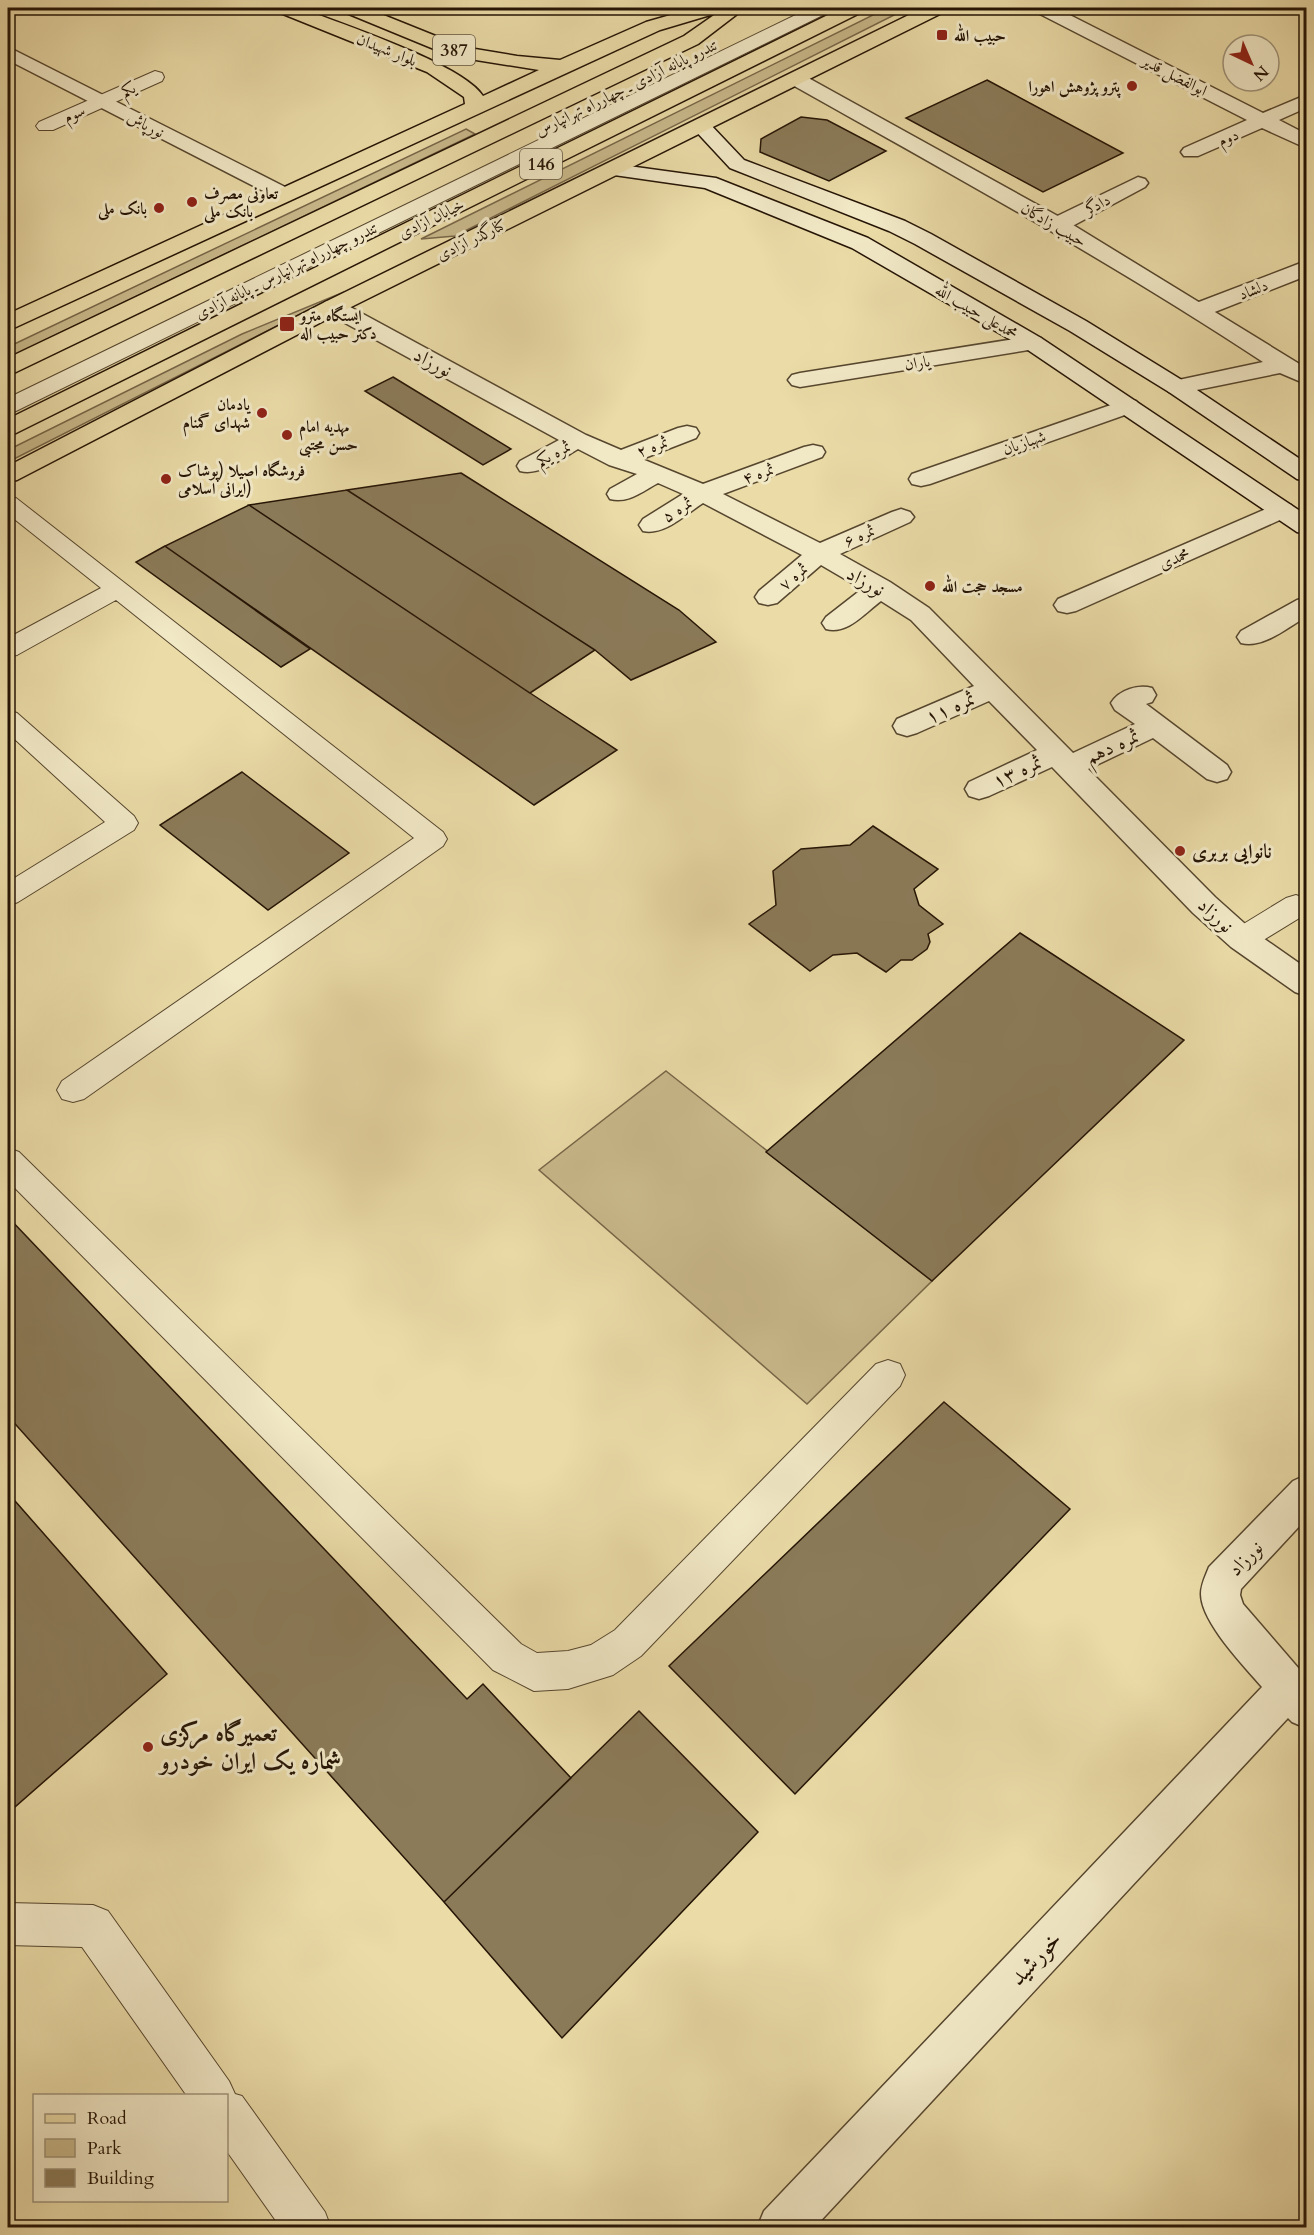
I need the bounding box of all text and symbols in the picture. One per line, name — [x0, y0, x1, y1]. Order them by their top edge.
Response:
place label: حبیب الله — [954, 23, 1006, 47]
street label: بلوار شهیدان — [353, 28, 420, 72]
marker: حبیب الله — [935, 28, 949, 42]
north arrow — [1221, 33, 1281, 93]
street label: تندرو پایانه آزادی ـ چهارراه تهرانپارس — [531, 34, 721, 142]
road number: 387 — [433, 35, 475, 65]
street label: ابوالفضل قدیر — [1136, 49, 1211, 102]
text: N — [1248, 60, 1273, 86]
place label: پترو پژوهش اهورا — [1028, 76, 1121, 99]
street label: یکم — [117, 77, 142, 106]
marker: پترو پژوهش اهورا — [1125, 79, 1139, 93]
street label: سوم — [60, 99, 90, 131]
street label: نورپاش — [123, 106, 168, 144]
street label: دوم — [1214, 124, 1243, 155]
road number: 146 — [520, 149, 562, 179]
place label: تعاونی مصرف بانک ملی — [203, 183, 279, 224]
street label: دادگر — [1079, 189, 1114, 222]
street label: خیابان آزادی — [395, 193, 468, 244]
marker: تعاونی مصرف بانک ملی — [185, 195, 199, 209]
street label: حبیب زادگان — [1017, 197, 1090, 252]
place label: بانک ملی — [97, 198, 147, 221]
marker: بانک ملی — [152, 201, 166, 215]
street label: کنارگذر آزادی — [432, 213, 510, 266]
street label: تندرو چهارراه تهرانپارس ـ پایانه آزادی — [191, 217, 381, 325]
street label: دلشاد — [1235, 274, 1271, 306]
street label: محمدعلی حبیب الله — [931, 278, 1023, 344]
place label: ایستگاه مترو دکتر حبیب اله — [298, 305, 377, 345]
marker: ایستگاه مترو دکتر حبیب اله — [278, 315, 296, 333]
street label: نورزاد — [409, 341, 457, 384]
street label: یاران — [903, 350, 933, 376]
place label: یادمان شهدای گمنام — [183, 394, 251, 437]
marker: یادمان شهدای گمنام — [255, 406, 269, 420]
place label: مهدیه امام حسن مجتبی — [299, 416, 358, 458]
street label: شهبازیان — [1000, 425, 1049, 461]
marker: مهدیه امام حسن مجتبی — [280, 428, 294, 442]
street label: ثمره ۲ — [633, 431, 671, 463]
street label: ثمره یکم — [532, 435, 577, 476]
street label: ثمره ۴ — [740, 458, 777, 490]
place label: فروشگاه اصیلا (پوشاک ایرانی اسلامی) — [177, 460, 305, 500]
marker: فروشگاه اصیلا (پوشاک ایرانی اسلامی) — [159, 472, 173, 486]
street label: ثمره ۵ — [658, 492, 697, 528]
street label: ثمره ۶ — [840, 519, 879, 552]
street label: محمدی — [1156, 542, 1193, 575]
street label: ثمره ۷ — [774, 558, 813, 596]
street label: نورزاد — [842, 560, 890, 603]
place label: مسجد حجت الله — [942, 574, 1023, 598]
marker: مسجد حجت الله — [923, 579, 937, 593]
street label: ثمره ۱۱ — [921, 685, 979, 730]
street label: ثمره دهم — [1081, 722, 1146, 775]
street label: ثمره ۱۳ — [988, 748, 1046, 795]
place label: نانوایی بربری — [1192, 838, 1272, 865]
marker: نانوایی بربری — [1173, 844, 1187, 858]
street label: نورزاد — [1192, 892, 1240, 939]
street label: نورزاد — [1222, 1534, 1269, 1582]
place label: تعمیرگاه مرکزی شماره یک ایران خودرو — [157, 1717, 341, 1778]
marker: تعمیرگاه مرکزی شماره یک ایران خودرو — [141, 1740, 155, 1754]
street label: خورشید — [1001, 1924, 1069, 1993]
legend — [33, 2094, 228, 2202]
text: Road — [87, 2106, 127, 2131]
text: Park — [87, 2136, 122, 2161]
text: Building — [87, 2166, 155, 2191]

